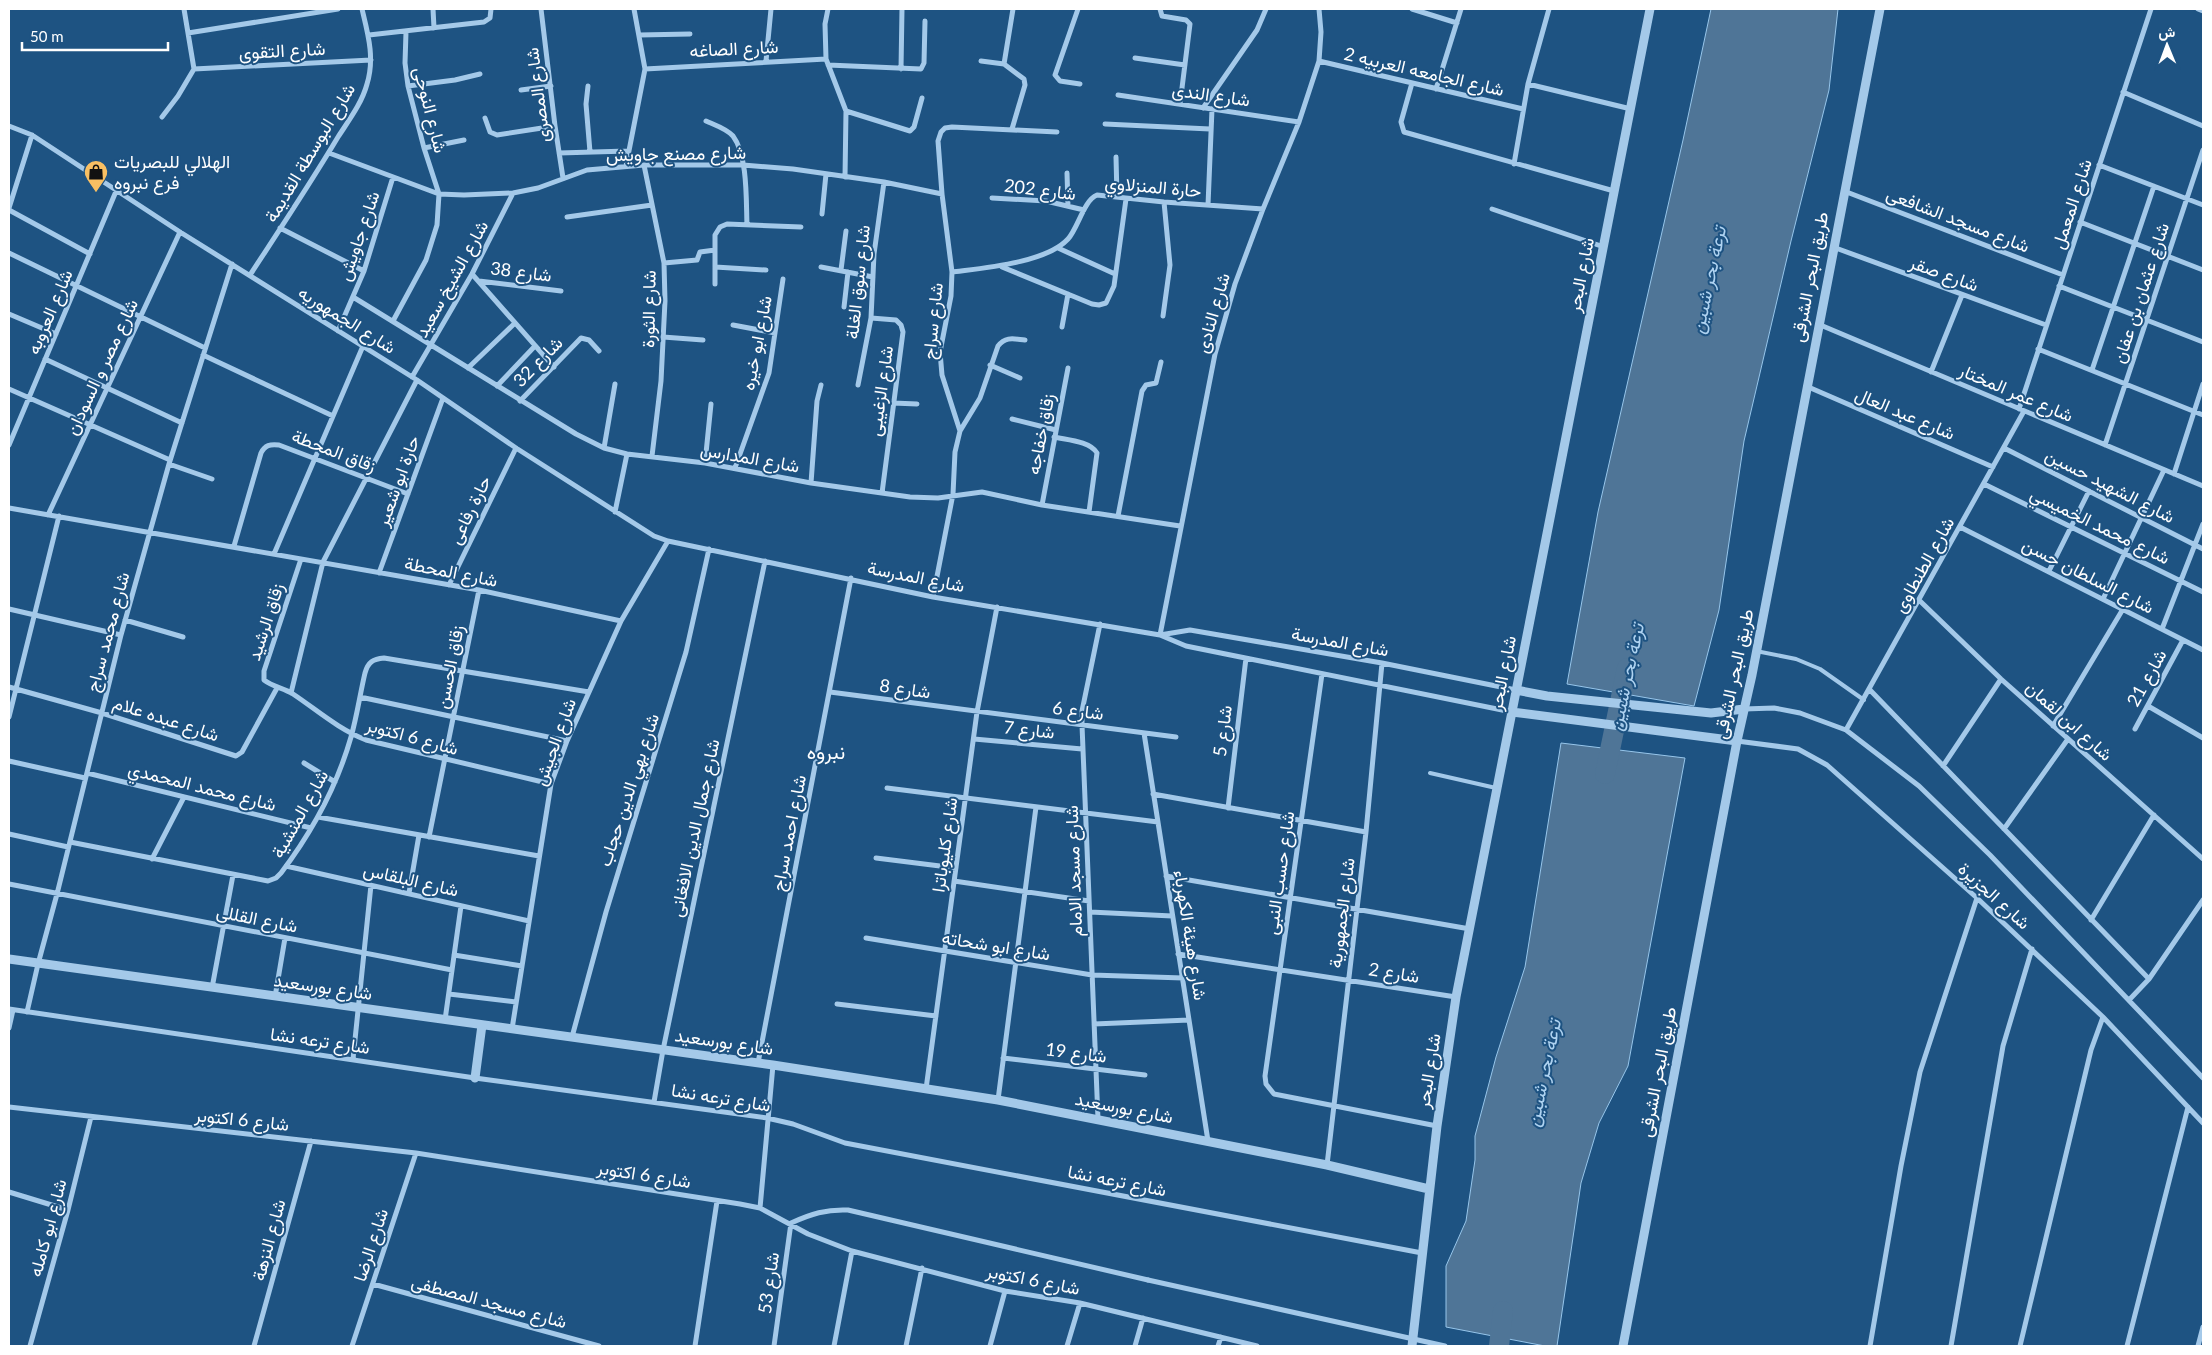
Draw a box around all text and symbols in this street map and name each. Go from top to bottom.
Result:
scale bar [22,20,169,52]
north arrow [2142,20,2192,70]
text: ش [2158,23,2176,41]
text: 50 m [30,27,64,45]
street label: شارع الصاغه [689,35,779,63]
street label: شارع التقوى [238,37,326,65]
street label: شارع الجامعه العربيه 2 [1342,42,1506,102]
street label: شارع المصرى [520,46,556,144]
street label: شارع النوحى [408,64,452,156]
street label: شارع الندى [1170,78,1252,112]
street label: شارع البوسطة القديمة [259,79,361,227]
street label: شارع مصنع جاويش [606,141,746,167]
place label: الهلالي للبصريات فرع نبروه [114,150,230,195]
street label: شارع المعمل [2046,156,2098,252]
shop icon: الهلالي للبصريات فرع نبروه [83,159,109,193]
street label: حارة المنزلاوي [1103,171,1202,206]
street label: شارع 202 [1003,174,1077,206]
street label: شارع مسجد الشافعى [1883,182,2033,258]
street label: شارع جاويش [332,188,386,284]
street label: طريق البحر الشرقى [1786,210,1833,344]
street label: شارع الشيخ سعيد [410,216,494,342]
street label: شارع عثمان بن عفان [2107,220,2175,366]
water label: ترعة بحر شبين [1685,222,1732,336]
street label: شارع سوق الغلة [840,224,876,340]
street label: شارع البحر [1562,236,1600,315]
street label: شارع صقر [1905,250,1982,298]
street label: شارع 38 [489,256,553,288]
street label: شارع العروبه [21,266,79,358]
street label: شارع الثورة [636,270,662,348]
street label: شارع النادى [1190,270,1236,356]
street label: شارع الجمهوريه [294,280,400,360]
street label: شارع سراج [917,281,949,361]
street label: شارع ابو خيره [736,294,778,392]
street label: شارع مصر و السودان [60,295,144,439]
street label: شارع 32 [508,331,568,393]
street label: شارع الزغيبى [863,344,899,438]
street label: شارع عمر المختار [1954,358,2077,428]
street label: شارع عبد العال [1851,382,1959,446]
street label: زقاق خفاجه [1021,391,1060,476]
street label: زقاق المحطة [289,424,380,477]
street label: حارة ابو شعير [370,432,425,530]
street label: شارع المدارس [699,437,801,479]
street label: شارع الشهيد حسين [2041,443,2179,529]
street label: حارة رفاعى [443,472,496,548]
street label: شارع محمد الخميسي [2025,482,2174,573]
street label: شارع الطنطاوى [1888,513,1960,617]
street label: شارع السلطان حسن [2018,532,2158,620]
street label: شارع المحطة [402,551,500,593]
street label: شارع المدرسة [865,556,967,598]
street label: شارع محمد سراج [80,569,136,695]
street label: زقاق الرشيد [242,580,289,664]
street label: طريق البحر الشرقى [1708,607,1759,741]
water label: ترعة بحر شبين [1603,619,1650,733]
street label: شارع المدرسة [1289,622,1391,662]
street label: زقاق الحسن [430,623,469,711]
street label: شارع البحر [1484,634,1522,713]
street label: شارع 21 [2122,645,2172,711]
street label: شارع 8 [878,674,932,704]
street label: شارع ابن لقمان [2020,676,2118,766]
street label: شارع عبده علام [110,691,222,747]
street label: شارع الجيش [528,695,582,789]
street label: شارع 6 [1051,696,1105,726]
street label: شارع 5 [1208,704,1238,758]
street label: شارع بهي الدين حجاب [593,710,668,871]
street label: شارع 6 اكتوبر [362,713,461,761]
street label: شارع 7 [1002,715,1056,745]
street label: شارع جمال الدين الافغانى [664,737,726,919]
district label: نبروه [807,739,845,765]
street label: شارع محمد المحمدي [125,757,279,820]
street label: شارع المنشية [266,765,334,863]
street label: شارع احمد سراج [766,773,812,893]
street label: شارع كليوباترا [926,796,964,894]
street label: شارع مسجد الامام [1060,805,1088,937]
street label: شارع حسب النبى [1259,810,1301,936]
street label: شارع البلقاس [361,857,461,903]
street label: شارع الجمهورية [1323,857,1361,969]
street label: شارع الجزيرة [1953,857,2035,935]
street label: شارع هيئة الكهرباء [1168,868,1212,1002]
street label: شارع القللى [214,899,300,939]
street label: شارع ابو شحاته [940,926,1052,966]
street label: شارع 2 [1367,957,1421,989]
street label: شارع بورسعيد [272,968,374,1006]
street label: طريق البحر الشرقى [1634,1005,1681,1139]
water label: ترعة بحر شبين [1520,1015,1567,1129]
street label: شارع ترعه نشا [269,1022,371,1060]
street label: شارع بورسعيد [673,1023,775,1061]
street label: شارع البحر [1411,1032,1447,1111]
street label: شارع 19 [1044,1037,1108,1069]
street label: شارع ترعه نشا [670,1078,772,1118]
street label: شارع بورسعيد [1073,1087,1175,1129]
street label: شارع 6 اكتوبر [193,1103,290,1137]
street label: شارع 6 اكتوبر [594,1156,693,1194]
street label: شارع ترعه نشا [1066,1160,1168,1202]
street label: شارع ابو كامله [23,1176,73,1280]
street label: شارع النزهة [247,1197,291,1283]
street label: شارع الرضا [348,1205,394,1285]
street label: شارع 53 [753,1251,785,1315]
street label: شارع 6 اكتوبر [983,1259,1082,1301]
street label: شارع مسجد المصطفى [409,1270,569,1334]

